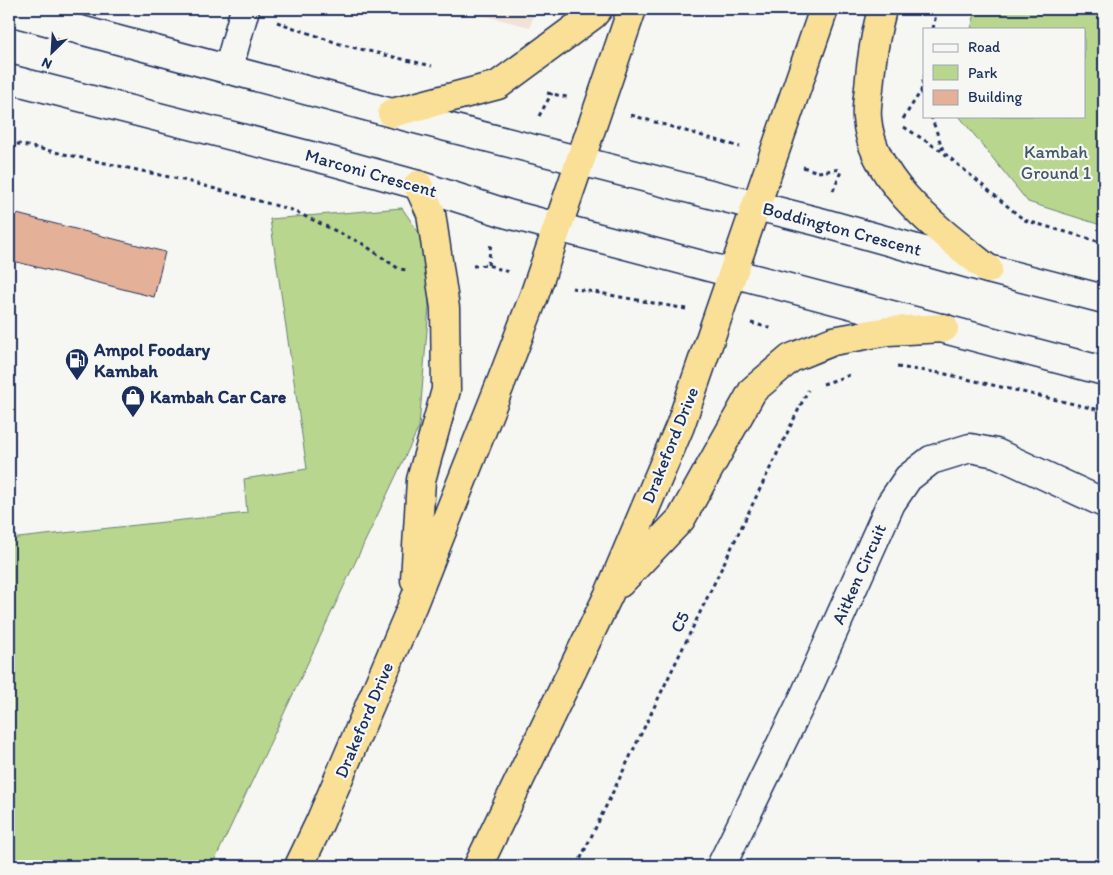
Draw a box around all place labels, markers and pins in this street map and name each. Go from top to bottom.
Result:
place label: Ampol Foodary Kambah [93,339,211,382]
fuel station icon: Ampol Foodary Kambah [64,347,90,381]
shop icon: Kambah Car Care [120,384,146,418]
place label: Kambah Car Care [150,386,287,408]

